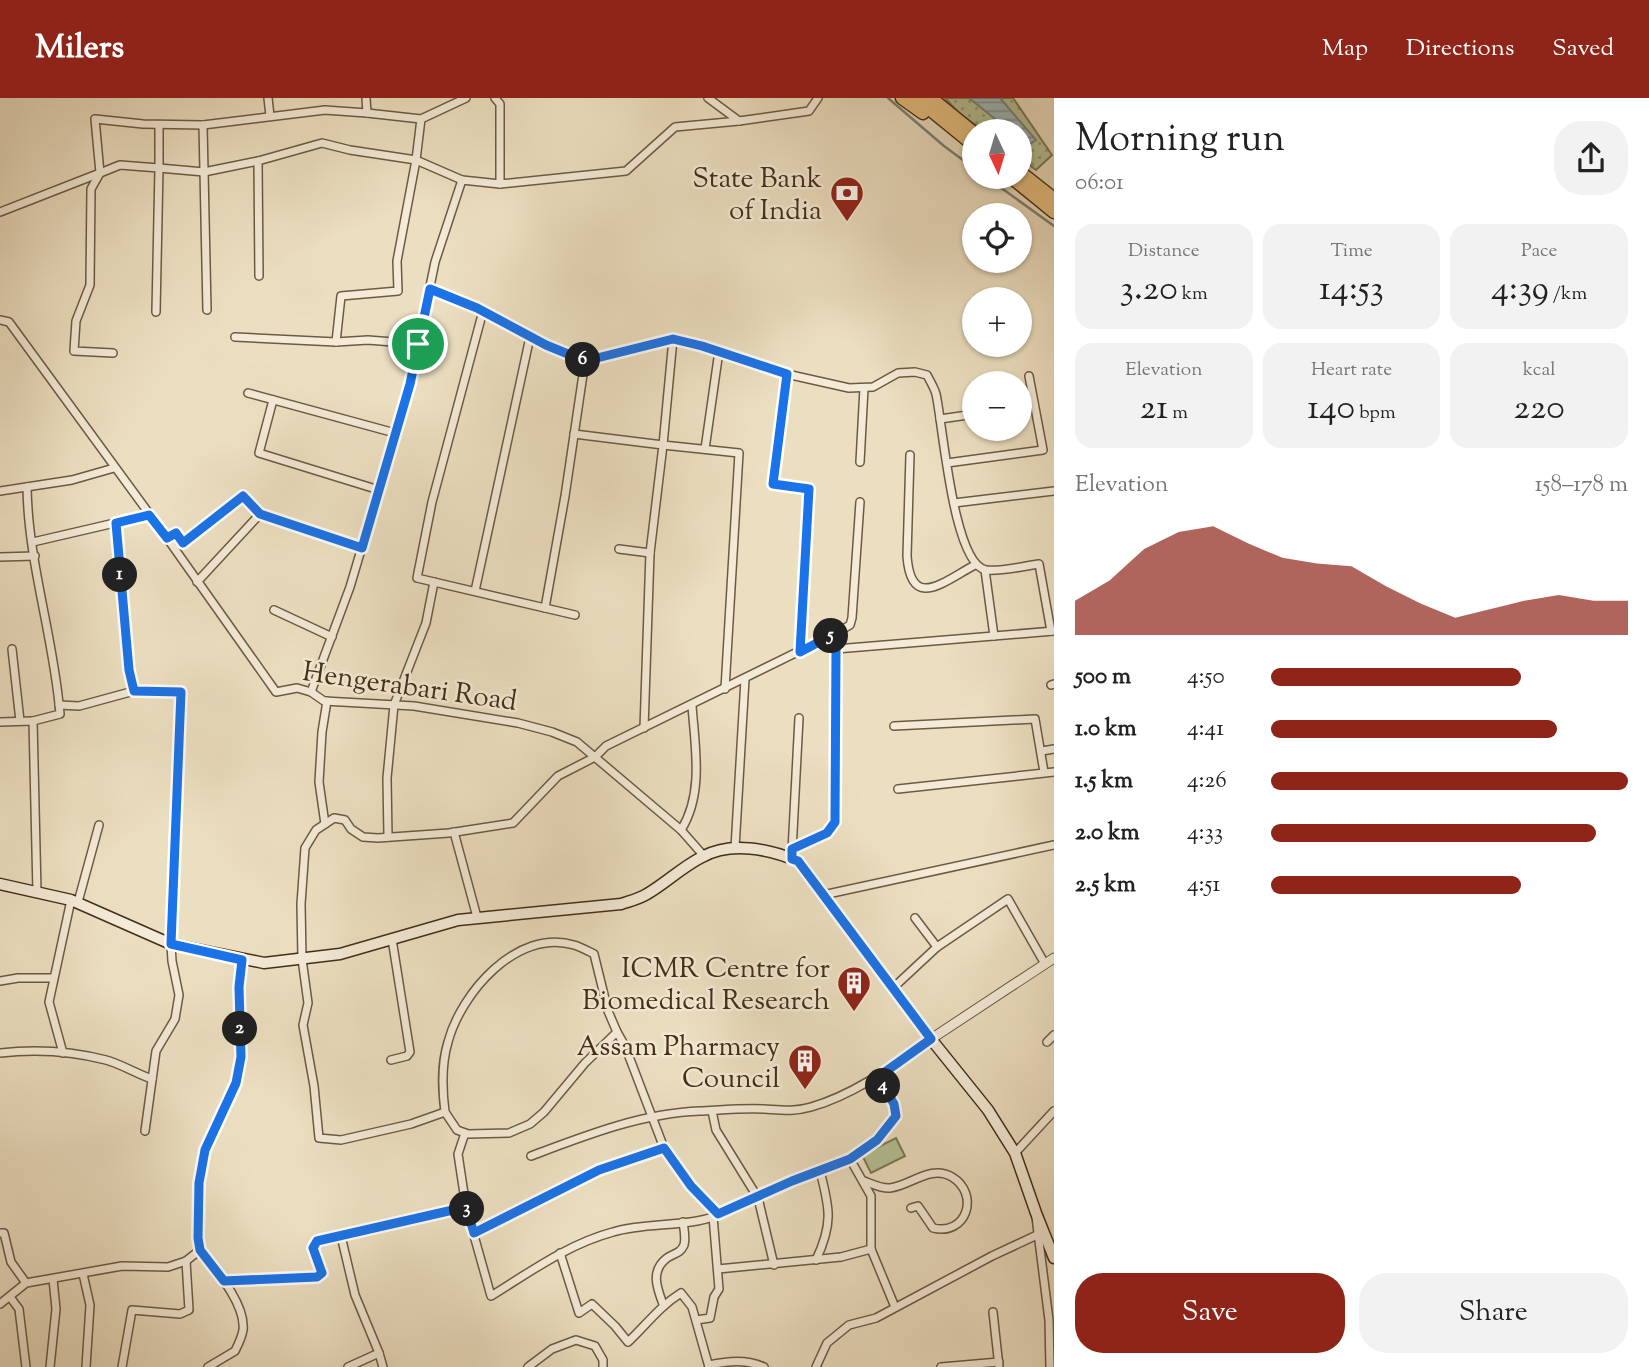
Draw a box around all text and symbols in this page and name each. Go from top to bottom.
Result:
text: Milers [35,25,124,73]
text: Map [1322,32,1368,66]
text: Directions [1406,32,1514,66]
text: Saved [1552,32,1614,66]
text: Morning run [1075,114,1285,168]
north arrow [962,119,1032,189]
map controls [962,119,1032,441]
button: share [1554,121,1628,195]
place label: State Bank of India [692,160,822,232]
text: 06:01 [1075,167,1124,200]
bank icon: State Bank of India [828,174,866,223]
button: locate [962,203,1032,273]
text: Distance [1128,238,1200,265]
text: Time [1330,238,1373,265]
text: Pace [1521,238,1557,265]
text: 3.20 [1120,265,1178,316]
text: 14:53 [1319,265,1384,316]
text: 4:39 [1491,265,1549,316]
text: km [1178,281,1208,308]
text: /km [1549,281,1587,308]
button: + [962,287,1032,357]
pin [388,314,448,374]
icon: arrive [399,325,437,363]
pin: 6 [566,342,600,378]
text: 6 [578,346,587,373]
text: Elevation [1125,357,1202,384]
text: Heart rate [1311,357,1392,384]
text: kcal [1523,357,1555,384]
button: − [962,371,1032,441]
text: 21 [1140,384,1168,435]
text: 140 [1307,384,1355,435]
text: 220 [1514,384,1565,435]
text: m [1168,400,1188,427]
text: bpm [1355,400,1396,427]
text: Elevation [1075,469,1168,502]
text: 158–178 m [1535,469,1628,502]
pin: 1 [102,558,138,592]
text: 1 [116,561,123,588]
pin: 5 [814,618,848,654]
text: 5 [827,622,834,649]
street label: Hengerabari Road [300,653,520,723]
text: 500 m [1075,661,1131,694]
text: 4:50 [1187,661,1225,694]
text: 1.0 km [1075,713,1137,746]
text: 4:41 [1187,713,1224,746]
text: 1.5 km [1075,765,1133,798]
text: 4:26 [1187,765,1227,798]
text: 2.0 km [1075,817,1140,850]
text: 4:33 [1187,817,1223,850]
text: 2.5 km [1075,869,1136,902]
text: 4:51 [1187,869,1220,902]
place label: ICMR Centre for Biomedical Research [582,950,830,1022]
building icon: ICMR Centre for Biomedical Research [835,964,873,1013]
pin: 2 [222,1012,258,1046]
text: 2 [235,1015,244,1042]
place label: Assam Pharmacy Council [577,1028,780,1100]
building icon: Assam Pharmacy Council [786,1042,824,1091]
pin: 4 [866,1068,900,1104]
text: 4 [878,1072,887,1099]
pin: 3 [449,1192,484,1226]
text: 3 [463,1195,470,1222]
button: Save [1075,1273,1345,1353]
button: Share [1359,1273,1628,1353]

